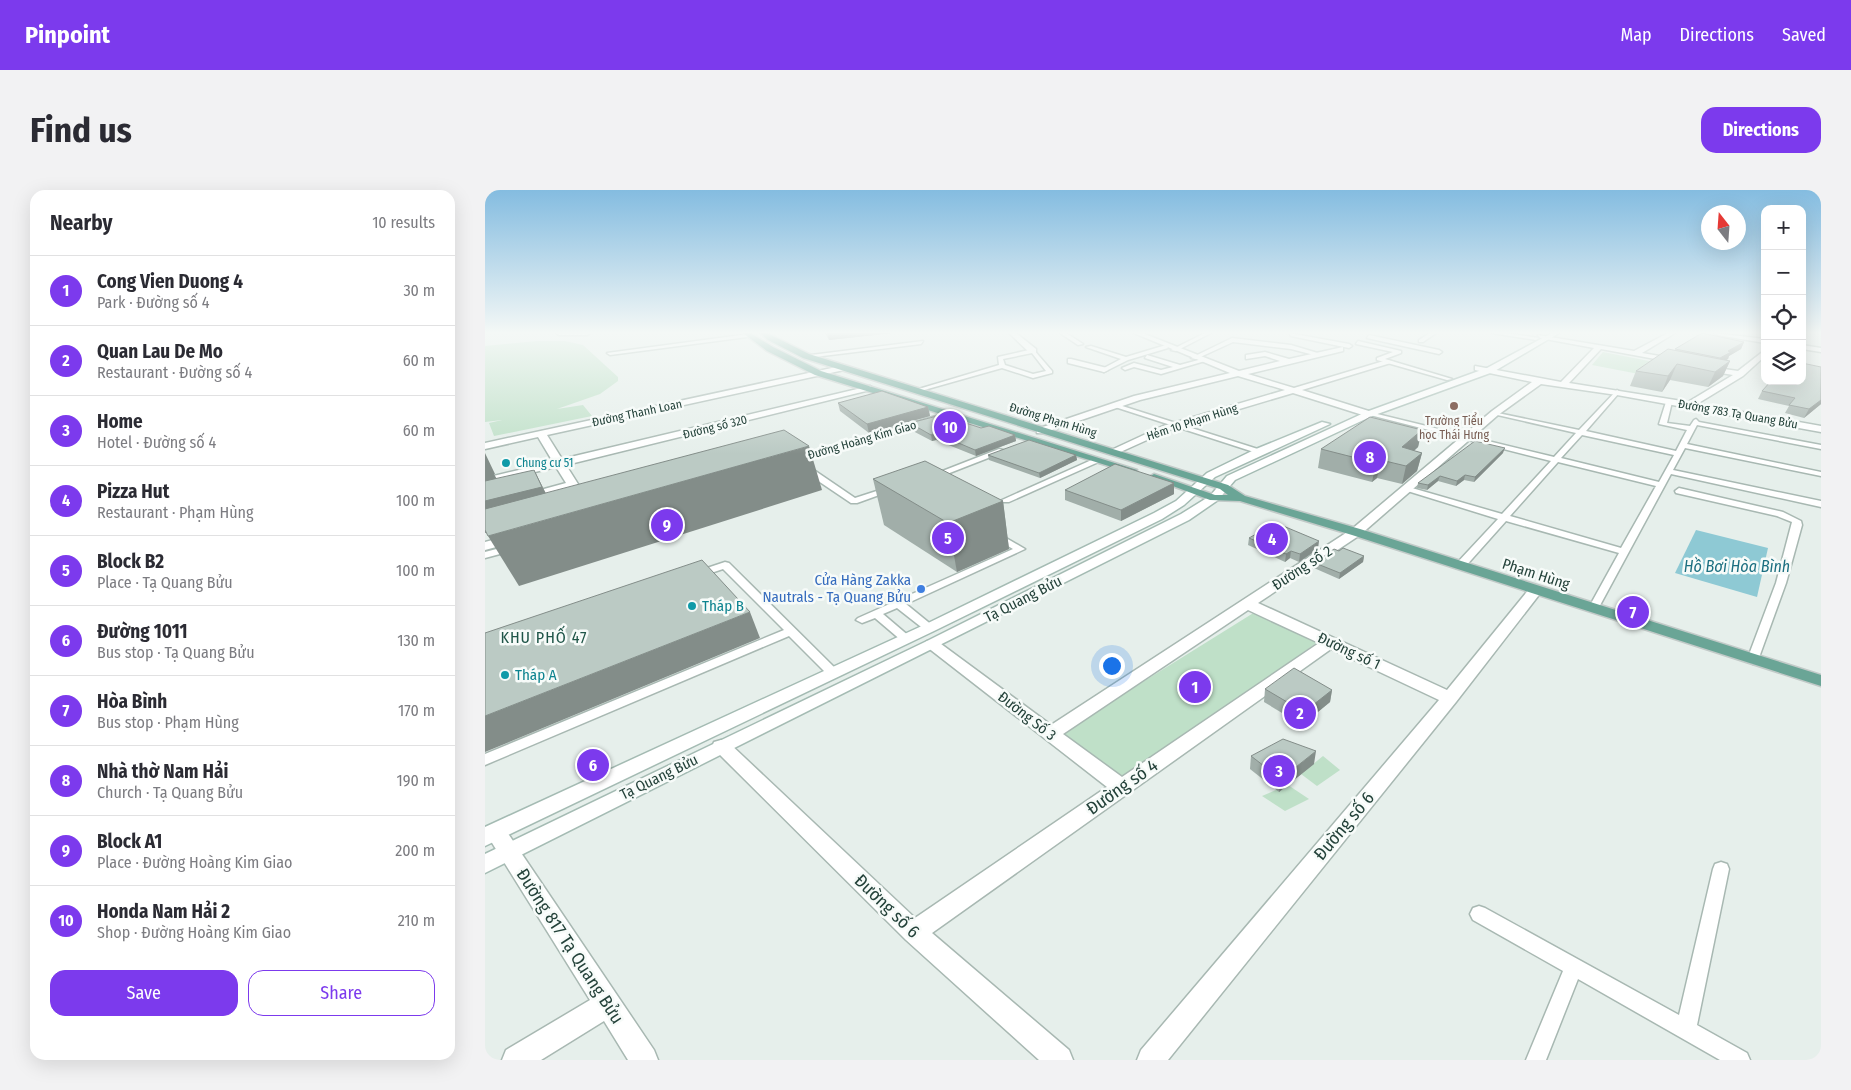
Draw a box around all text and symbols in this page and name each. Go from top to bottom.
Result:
text: Pinpoint [25,21,110,49]
text: Map [1620,24,1652,46]
text: Directions [1680,24,1754,46]
text: Saved [1782,24,1826,46]
button: Directions [1701,107,1821,153]
text: Find us [30,109,132,151]
north arrow [1701,205,1746,250]
map controls [1761,205,1806,385]
button: + [1761,205,1806,250]
text: Nearby [50,210,112,236]
text: 10 results [372,213,435,232]
button: − [1761,250,1806,295]
text: Cong Vien Duong 4 [97,270,243,293]
text: 1 [63,281,69,300]
text: 30 m [403,281,435,300]
text: Park · Đường số 4 [97,293,209,312]
button: locate [1761,295,1806,340]
text: Quan Lau De Mo [97,340,223,363]
button: layers [1761,340,1806,385]
text: 2 [62,351,70,370]
text: 60 m [403,351,435,370]
text: Restaurant · Đường số 4 [97,363,252,382]
street label: Đường Thanh Loan [591,397,683,429]
street label: Đường 783 Tạ Quang Bửu [1677,397,1799,431]
street label: Đường Phạm Hùng [1008,400,1099,440]
marker: Trường Tiểu học Thái Hưng [1448,400,1460,412]
street label: Hẻm 10 Phạm Hùng [1145,401,1240,443]
pin: 10 [934,408,966,446]
text: Home [97,410,143,433]
street label: Đường số 320 [681,411,749,442]
place label: Trường Tiểu học Thái Hưng [1419,412,1489,442]
street label: Đường Hoàng Kim Giao [806,418,918,462]
text: 3 [62,421,70,440]
text: 60 m [403,421,435,440]
text: Hotel · Đường số 4 [97,433,216,452]
pin: 8 [1354,438,1386,476]
place label: Chung cư 51 [516,456,573,470]
marker: Chung cư 51 [500,457,512,469]
text: Pizza Hut [97,480,169,503]
text: 4 [62,491,70,510]
text: 100 m [396,491,435,510]
text: Restaurant · Phạm Hùng [97,503,253,522]
pin: 9 [651,506,683,544]
pin: 5 [932,519,964,557]
pin: 4 [1256,520,1288,558]
street label: Đường số 2 [1269,542,1336,594]
text: Block B2 [97,550,164,573]
street label: Phạm Hùng [1500,555,1572,593]
water label: Hồ Bơi Hòa Bình [1684,556,1790,576]
text: 5 [62,561,70,580]
text: 100 m [396,561,435,580]
place label: Cửa Hàng Zakka Nautrals - Tạ Quang Bửu [762,571,911,606]
street label: Tạ Quang Bửu [981,572,1065,626]
text: Place · Tạ Quang Bửu [97,573,233,592]
marker: Cửa Hàng Zakka Nautrals - Tạ Quang Bửu [915,583,927,595]
pin: 7 [1617,593,1649,631]
place label: Tháp B [702,597,744,615]
marker: Tháp B [686,600,698,612]
text: Đường 1011 [97,620,187,643]
district label: KHU PHỐ 47 [500,625,588,647]
street label: Đường số 1 [1315,629,1383,673]
text: 6 [62,631,70,650]
text: 130 m [397,631,435,650]
text: Bus stop · Tạ Quang Bửu [97,643,255,662]
your location [1099,653,1125,679]
place label: Tháp A [515,666,557,684]
pin: 1 [1179,668,1211,706]
marker: Tháp A [499,669,511,681]
street label: Đường Số 3 [994,688,1060,745]
text: Hòa Bình [97,690,167,713]
pin: 2 [1284,694,1316,732]
text: 7 [63,701,69,720]
text: 170 m [398,701,435,720]
text: Bus stop · Phạm Hùng [97,713,239,732]
pin: 6 [577,746,609,784]
street label: Tạ Quang Bửu [617,750,701,804]
pin: 3 [1263,752,1295,790]
street label: Đường số 4 [1082,754,1162,820]
text: Nhà thờ Nam Hải [97,760,228,783]
text: 8 [62,771,70,790]
text: 190 m [397,771,435,790]
text: Church · Tạ Quang Bửu [97,783,243,802]
street label: Đường số 6 [1309,787,1379,865]
text: Block A1 [97,830,162,853]
text: 9 [62,841,70,860]
text: 200 m [395,841,435,860]
text: Place · Đường Hoàng Kim Giao [97,853,292,872]
street label: Đường 817 Tạ Quang Bửu [512,864,628,1028]
street label: Đường số 6 [850,869,924,943]
text: Honda Nam Hải 2 [97,900,230,923]
text: 10 [58,911,74,930]
text: 210 m [398,911,435,930]
text: Shop · Đường Hoàng Kim Giao [97,923,291,942]
button: Save [50,970,238,1016]
button: Share [248,970,435,1016]

